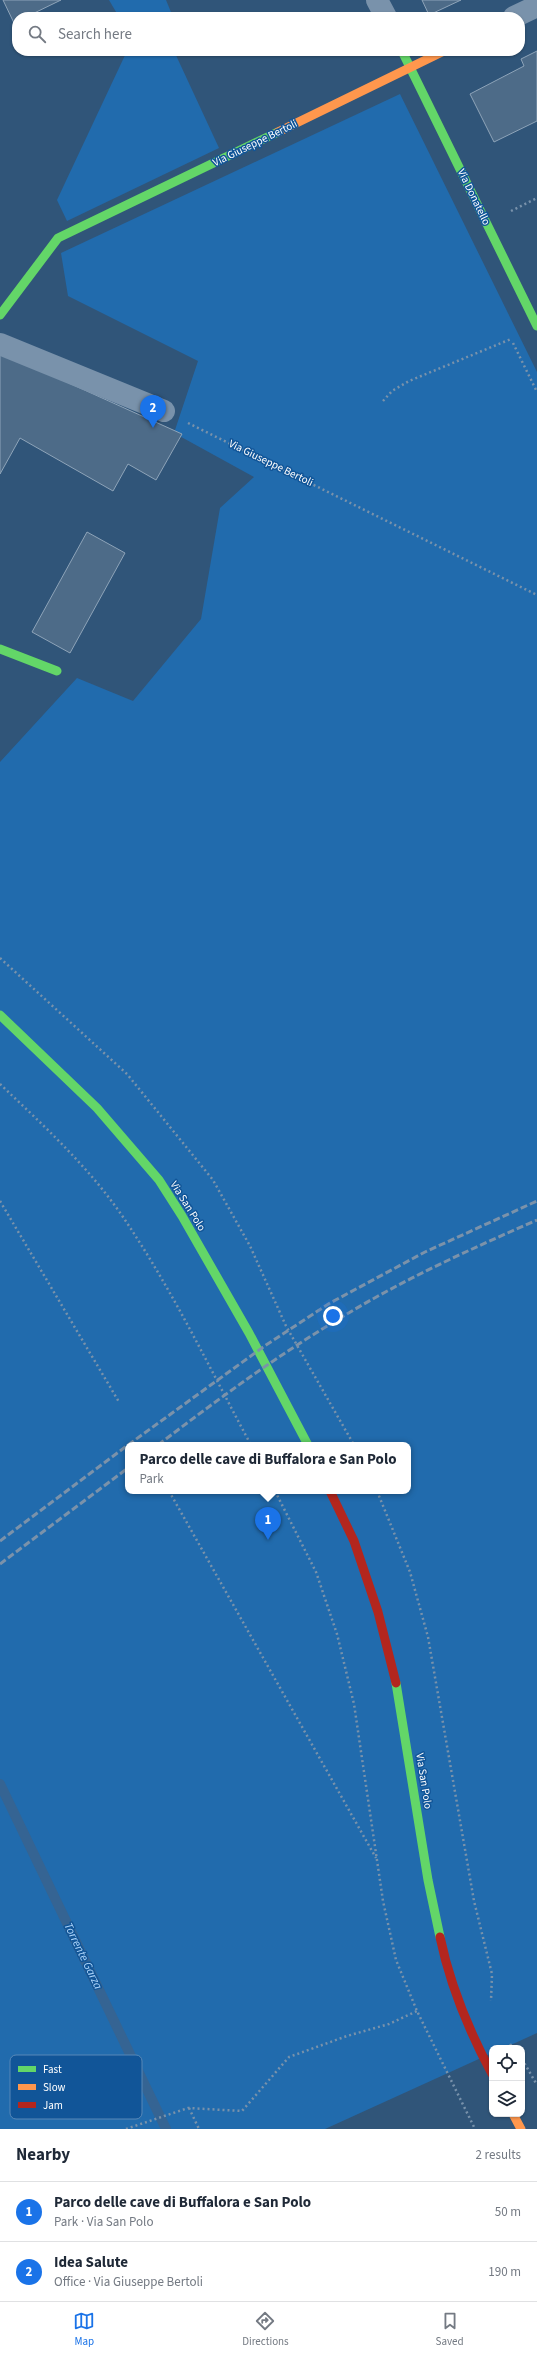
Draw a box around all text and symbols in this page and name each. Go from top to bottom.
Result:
search box [12,12,525,56]
icon: search [26,23,48,45]
text: Search here [58,24,132,45]
street label: Via Giuseppe Bertoli [210,116,300,170]
street label: Via Donatello [454,166,494,228]
pin: 2 [140,395,166,428]
street label: Via Giuseppe Bertoli [226,436,316,490]
street label: Via San Polo [167,1178,209,1234]
your location [323,1306,343,1326]
popup [125,1442,411,1494]
text: Parco delle cave di Buffalora e San Polo [139,1449,397,1470]
text: Park [139,1470,164,1488]
pin: 1 [255,1507,281,1540]
street label: Via San Polo [412,1752,436,1810]
water label: Torrente Garza [60,1920,107,1993]
map controls [489,2045,525,2117]
button: locate [489,2045,525,2081]
legend [10,2055,142,2119]
text: Fast [43,2062,62,2077]
text: Slow [43,2080,66,2095]
button: layers [489,2081,525,2117]
text: Jam [43,2098,63,2113]
text: Nearby [16,2143,70,2167]
text: 2 results [476,2146,521,2164]
text: Parco delle cave di Buffalora e San Polo [54,2192,311,2213]
text: 1 [26,2203,32,2221]
text: 50 m [495,2203,521,2221]
text: Park · Via San Polo [54,2213,153,2231]
text: Idea Salute [54,2252,128,2273]
text: 2 [26,2263,32,2281]
text: 190 m [488,2263,521,2281]
text: Office · Via Giuseppe Bertoli [54,2273,203,2291]
tab: Map [73,2310,95,2349]
tab: Directions [242,2310,289,2349]
tab: Saved [436,2310,464,2349]

